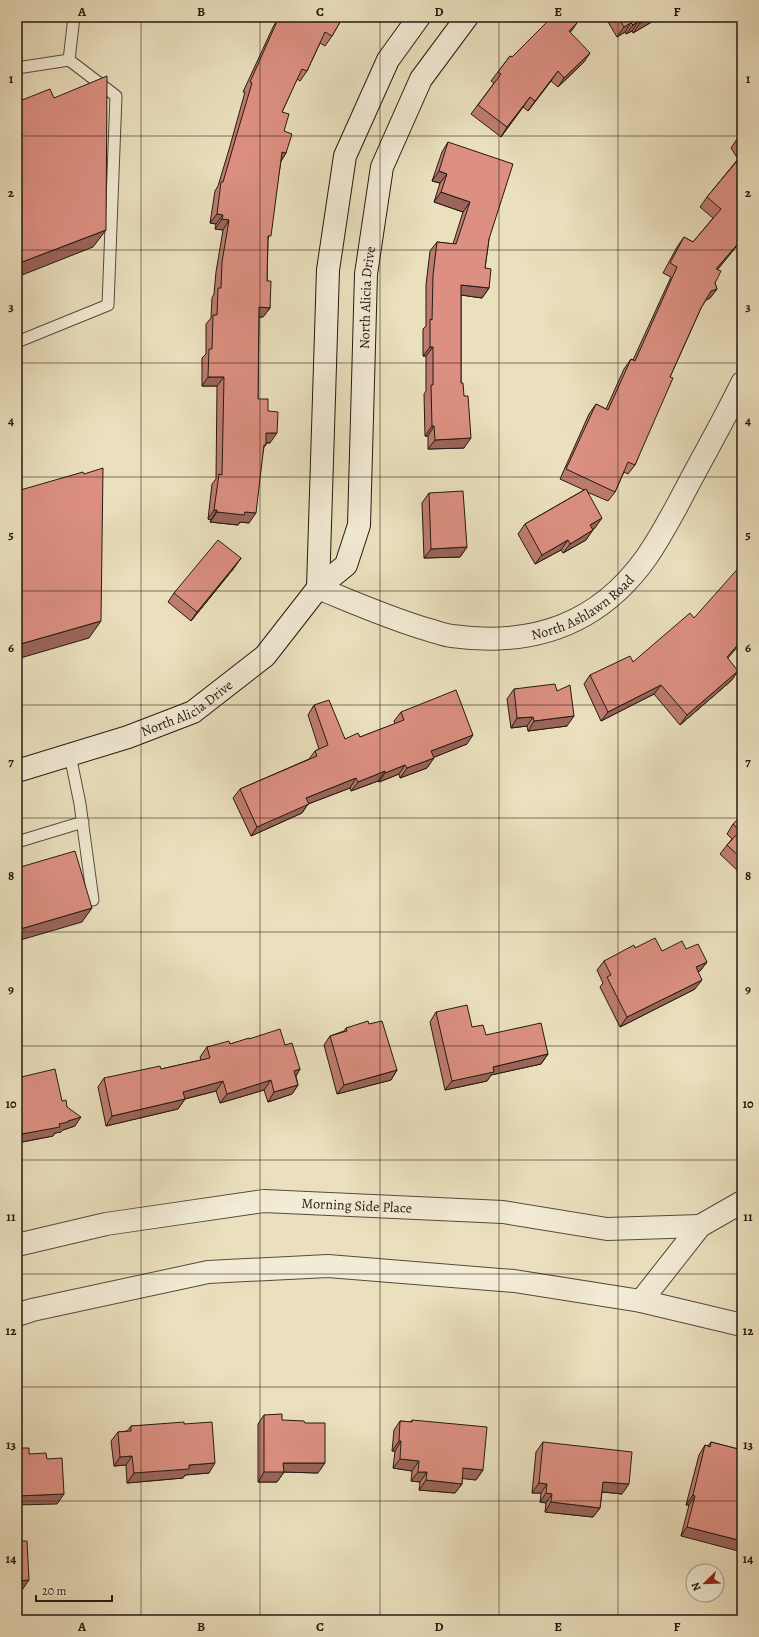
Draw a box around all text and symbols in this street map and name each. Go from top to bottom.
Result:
text: A [77,3,87,20]
text: B [197,3,205,20]
text: C [316,3,324,20]
text: D [434,3,444,20]
text: E [554,3,562,20]
text: F [674,3,681,20]
text: 1 [9,70,14,87]
text: 1 [746,70,751,87]
text: 2 [8,184,15,201]
text: 2 [745,184,752,201]
street label: North Alicia Drive [354,245,380,349]
text: 3 [8,298,14,315]
text: 3 [745,298,751,315]
text: 4 [8,412,14,429]
text: 4 [745,412,751,429]
text: 5 [8,526,14,543]
text: 5 [745,526,751,543]
street label: North Ashlawn Road [529,570,638,644]
text: 6 [8,639,14,656]
text: 6 [745,639,751,656]
street label: North Alicia Drive [138,675,237,741]
text: 7 [8,753,14,770]
text: 7 [745,753,751,770]
text: 8 [8,867,14,884]
text: 8 [745,867,751,884]
text: 9 [8,981,14,998]
text: 9 [745,981,751,998]
text: 10 [5,1095,17,1112]
text: 10 [742,1095,754,1112]
street label: Morning Side Place [301,1193,412,1217]
text: 11 [6,1208,16,1225]
text: 11 [743,1208,753,1225]
text: 12 [6,1322,17,1339]
text: 12 [743,1322,754,1339]
text: 13 [6,1436,17,1453]
text: 13 [743,1436,754,1453]
text: 14 [6,1550,16,1567]
text: 14 [743,1550,753,1567]
north arrow [685,1563,725,1603]
scale bar [36,1577,112,1603]
text: N [688,1580,705,1593]
text: 20 m [42,1583,66,1599]
text: A [77,1618,87,1635]
text: B [197,1618,205,1635]
text: C [316,1618,324,1635]
text: D [434,1618,444,1635]
text: E [554,1618,562,1635]
text: F [674,1618,681,1635]

